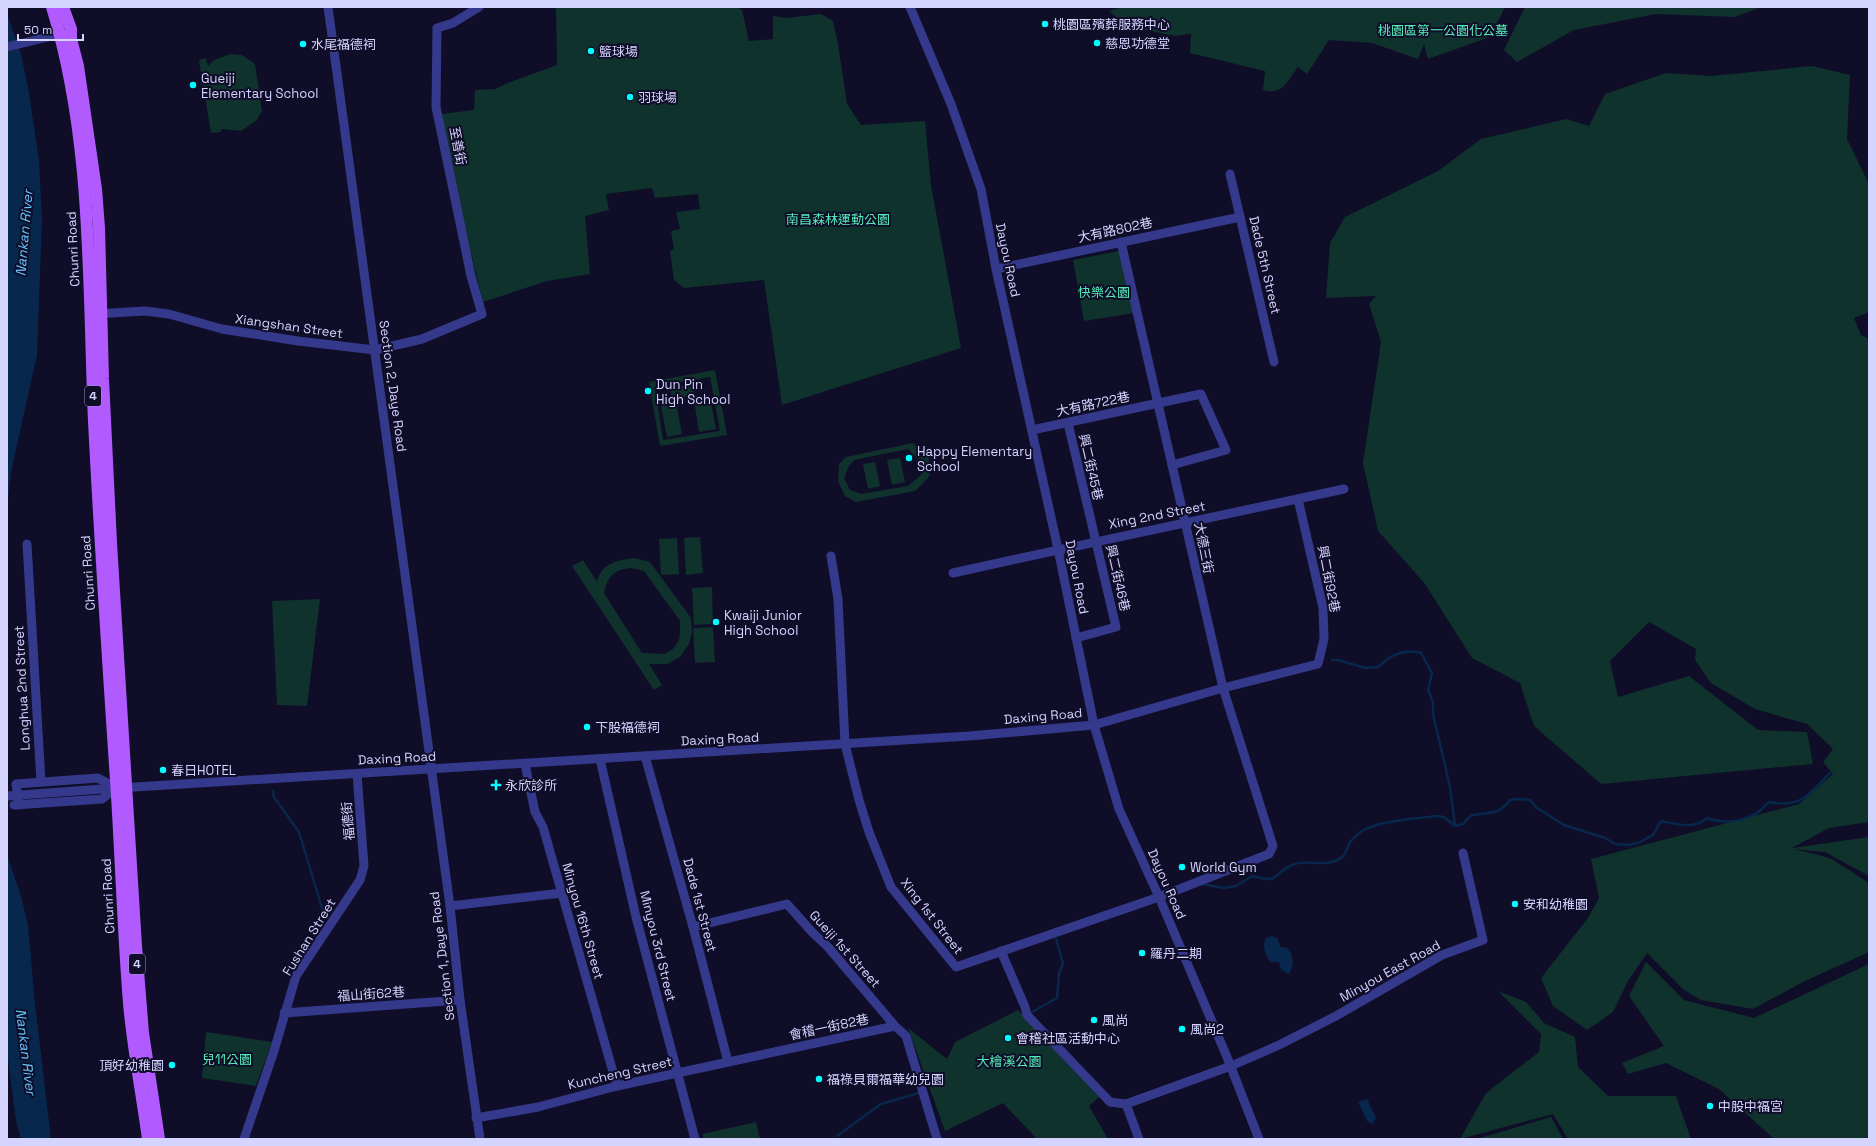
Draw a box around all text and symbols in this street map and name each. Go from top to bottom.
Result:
scale bar [18,16,83,42]
place label: 桃園區殯葬服務中心 [1053,16,1170,33]
marker: 桃園區殯葬服務中心 [1040,19,1050,29]
text: 50 m [24,22,52,38]
park label: 桃園區第一公園化公墓 [1378,22,1508,39]
place label: 慈恩功德堂 [1105,35,1170,52]
place label: 水尾福德祠 [311,36,376,53]
marker: 慈恩功德堂 [1092,38,1102,48]
marker: 水尾福德祠 [298,39,308,49]
place label: 籃球場 [599,43,638,60]
marker: 籃球場 [586,46,596,56]
place label: Gueiji Elementary School [201,70,318,102]
marker: Gueiji Elementary School [188,80,198,90]
place label: 羽球場 [638,89,677,106]
marker: 羽球場 [625,92,635,102]
street label: 至善街 [446,125,470,167]
water label: Nankan River [11,187,37,277]
street label: Chunri Road [63,211,83,287]
park label: 南昌森林運動公園 [786,211,890,228]
street label: 大有路802巷 [1076,214,1154,246]
street label: Dade 5th Street [1245,214,1285,316]
street label: Dayou Road [992,221,1024,299]
park label: 快樂公園 [1078,284,1130,301]
street label: Xiangshan Street [234,310,344,342]
street label: Section 2, Daye Road [375,319,411,453]
place label: Dun Pin High School [656,376,730,408]
road number: 4 [85,386,101,406]
marker: Dun Pin High School [643,386,653,396]
street label: 大有路722巷 [1055,388,1131,420]
street label: 興二街45巷 [1075,432,1107,502]
place label: Happy Elementary School [917,443,1032,475]
marker: Happy Elementary School [904,453,914,463]
street label: Xing 2nd Street [1107,497,1207,533]
street label: 大德三街 [1191,521,1217,575]
street label: Chunri Road [77,535,99,611]
street label: Dayou Road [1061,538,1093,616]
street label: 興二街46巷 [1102,543,1134,613]
street label: 興二街92巷 [1314,544,1344,614]
place label: Kwaiji Junior High School [724,607,802,639]
marker: Kwaiji Junior High School [711,617,721,627]
street label: Longhua 2nd Street [10,625,34,751]
street label: Daxing Road [1003,704,1083,728]
place label: 下股福德祠 [595,719,660,736]
marker: 下股福德祠 [582,722,592,732]
street label: Daxing Road [680,728,760,750]
street label: Daxing Road [357,747,437,769]
place label: 春日HOTEL [171,762,236,779]
marker: 春日HOTEL [158,765,168,775]
place label: 永欣診所 [505,777,557,794]
marker: 永欣診所 [490,779,502,791]
street label: 福德街 [338,801,358,841]
street label: Dayou Road [1144,846,1190,922]
street label: Dade 1st Street [679,856,721,954]
street label: Chunri Road [98,858,118,934]
place label: World Gym [1190,859,1257,876]
street label: Minyou 16th Street [558,861,608,981]
marker: World Gym [1177,862,1187,872]
street label: Xing 1st Street [897,874,967,958]
street label: Minyou 3rd Street [636,889,680,1003]
street label: Section 1, Daye Road [426,890,458,1022]
street label: Fushan Street [278,895,340,979]
place label: 安和幼稚園 [1523,896,1588,913]
marker: 安和幼稚園 [1510,899,1520,909]
street label: Gueiji 1st Street [806,907,884,991]
street label: Minyou East Road [1337,936,1443,1006]
place label: 羅丹二期 [1150,945,1202,962]
marker: 羅丹二期 [1137,948,1147,958]
road number: 4 [129,954,145,974]
street label: 福山街62巷 [337,983,405,1005]
water label: Nankan River [12,1008,40,1098]
street label: 會稽一街82巷 [788,1010,870,1044]
place label: 風尚 [1102,1012,1128,1029]
marker: 風尚 [1089,1015,1099,1025]
place label: 風尚2 [1190,1021,1224,1038]
marker: 風尚2 [1177,1024,1187,1034]
place label: 會稽社區活動中心 [1016,1030,1120,1047]
marker: 會稽社區活動中心 [1003,1033,1013,1043]
park label: 兒11公園 [202,1051,252,1068]
street label: Kuncheng Street [566,1053,674,1093]
park label: 大檜溪公園 [976,1053,1042,1070]
place label: 頂好幼稚園 [99,1057,164,1074]
marker: 頂好幼稚園 [167,1060,177,1070]
place label: 福祿貝爾福華幼兒園 [827,1071,944,1088]
marker: 福祿貝爾福華幼兒園 [814,1074,824,1084]
place label: 中股中福宮 [1718,1098,1783,1115]
marker: 中股中福宮 [1705,1101,1715,1111]

